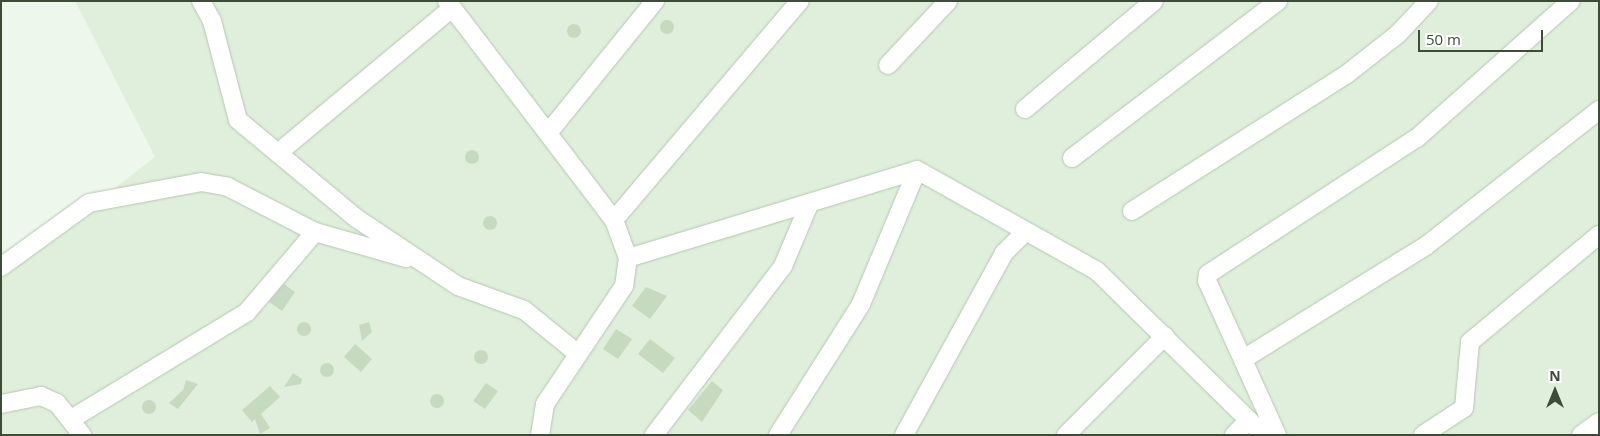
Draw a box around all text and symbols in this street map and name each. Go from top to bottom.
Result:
scale bar [1420,20,1545,52]
text: 50 m [1426,29,1461,49]
north arrow [1530,366,1580,416]
text: N [1549,366,1561,385]

